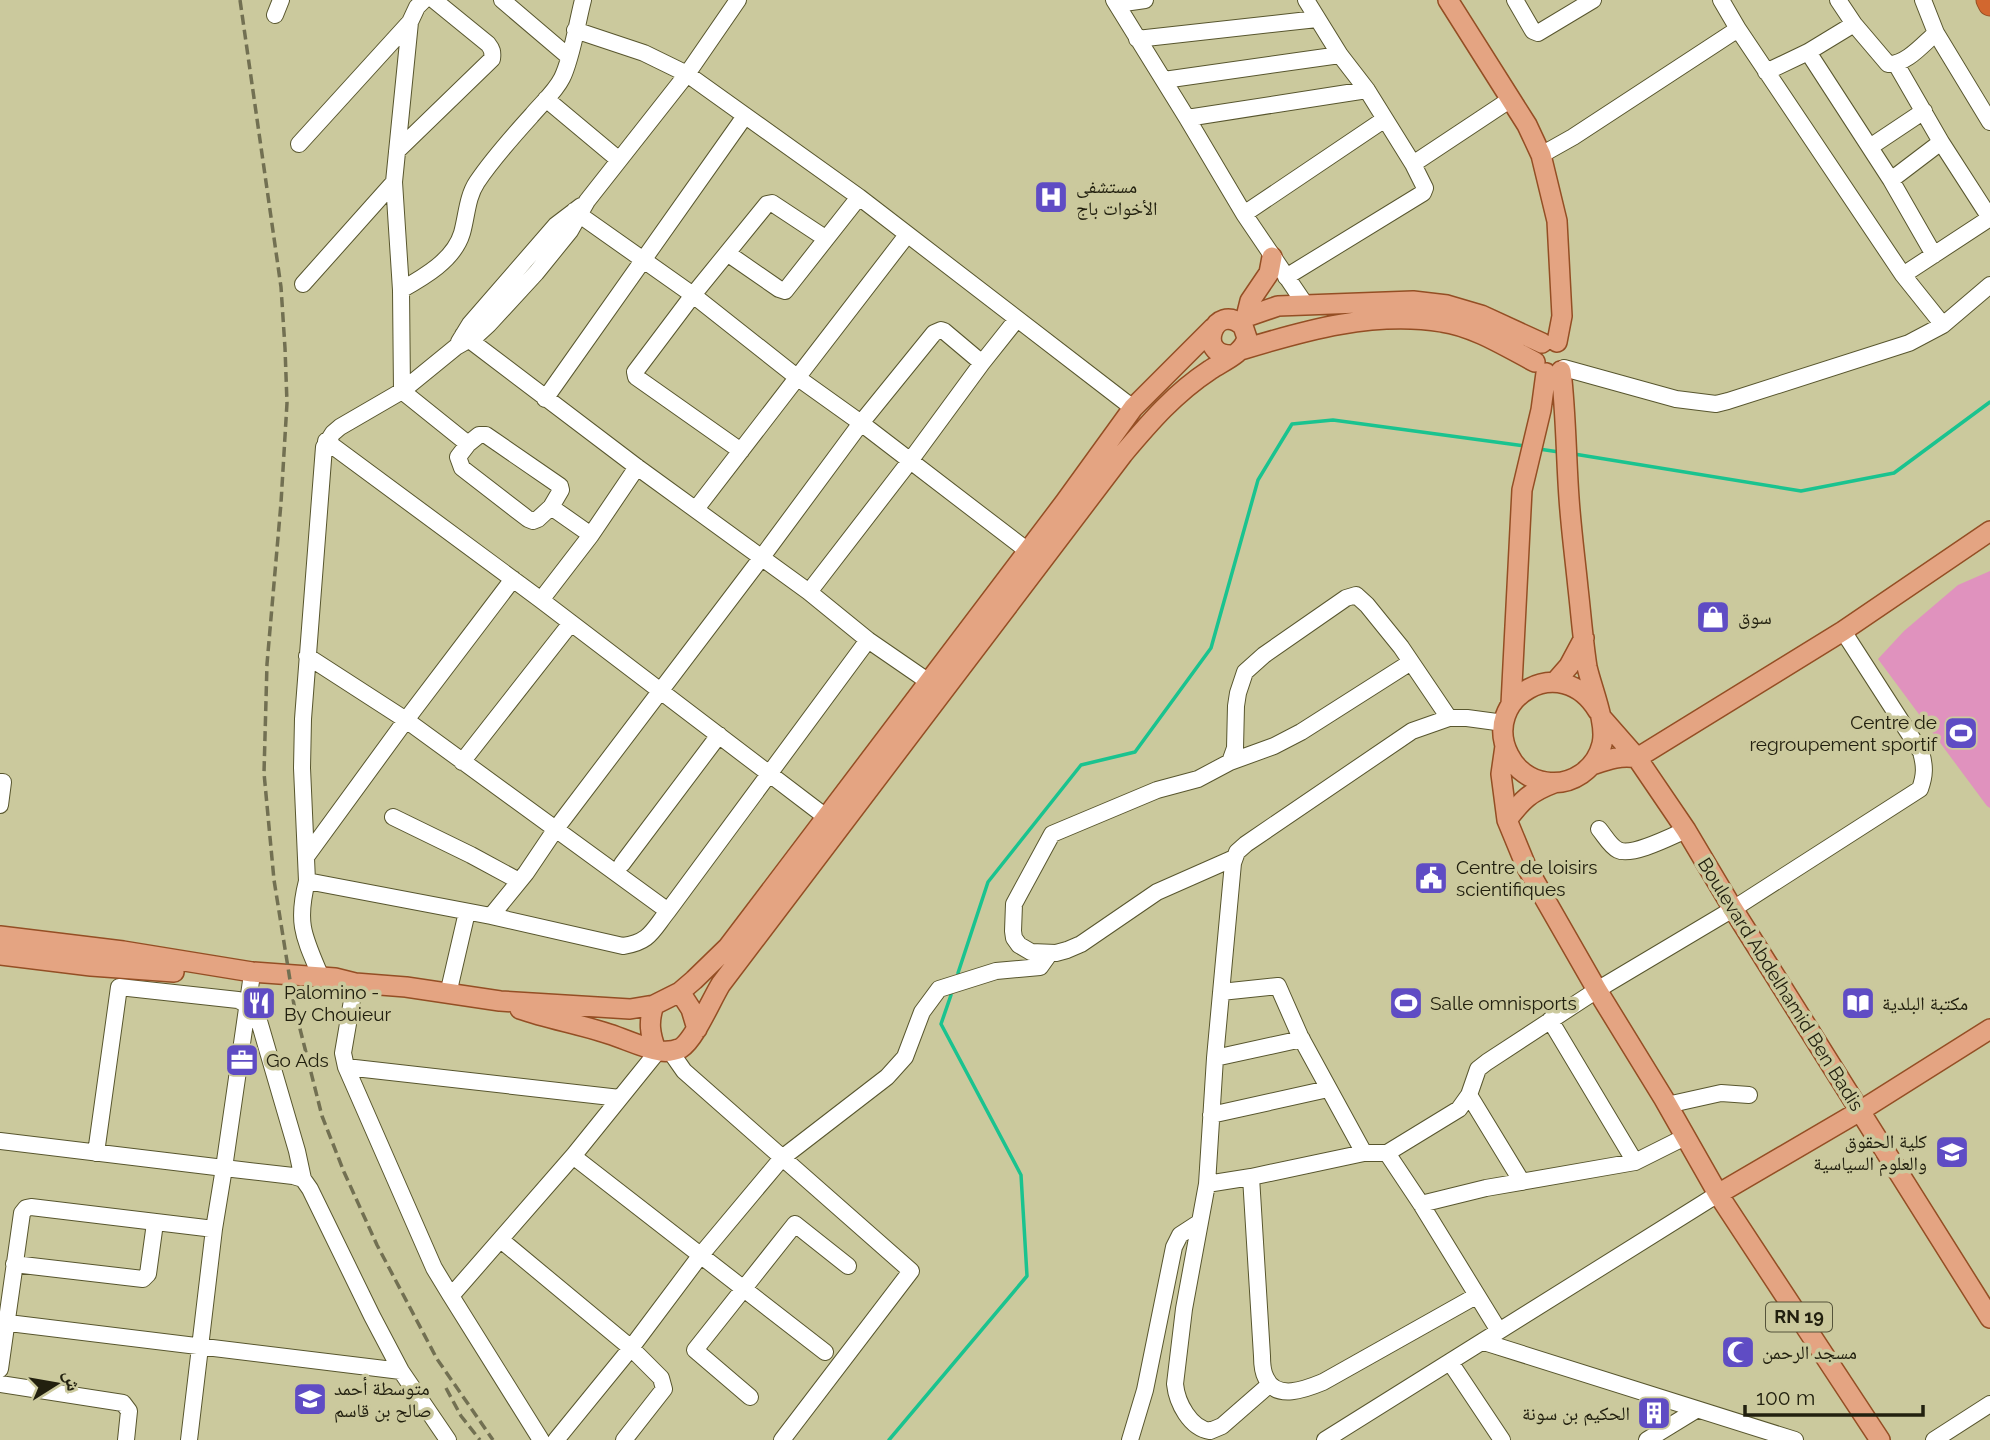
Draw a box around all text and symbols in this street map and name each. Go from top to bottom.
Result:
place label: مستشفى الأخوات باج [1076,175,1158,220]
hospital icon: مستشفى الأخوات باج [1032,178,1070,216]
shop icon: سوق [1694,598,1732,636]
place label: سوق [1738,606,1772,629]
place label: Centre de regroupement sportif [1749,711,1938,755]
sports icon: Centre de regroupement sportif [1942,714,1980,752]
street label: Boulevard Abdelhamid Ben Badis [1694,853,1868,1115]
place label: Centre de loisirs scientifiques [1456,856,1598,900]
public building icon: Centre de loisirs scientifiques [1412,859,1450,897]
place label: Palomino - By Chouieur [284,981,391,1025]
restaurant icon: Palomino - By Chouieur [240,984,278,1022]
sports icon: Salle omnisports [1387,984,1425,1022]
library icon: مكتبة البلدية [1839,984,1877,1022]
place label: Salle omnisports [1430,992,1577,1014]
place label: مكتبة البلدية [1882,992,1968,1015]
office icon: Go Ads [223,1041,261,1079]
place label: Go Ads [266,1049,329,1071]
place label: كلية الحقوق والعلوم السياسية [1813,1130,1927,1177]
school or university icon: كلية الحقوق والعلوم السياسية [1933,1133,1971,1171]
road number: RN 19 [1766,1302,1832,1332]
mosque icon: مسجد الرحمن [1719,1333,1757,1371]
place label: مسجد الرحمن [1762,1341,1857,1364]
north arrow [21,1349,91,1419]
text: ش [59,1369,85,1393]
scale bar [1745,1374,1924,1418]
place label: متوسطة أحمد صالح بن قاسم [334,1377,432,1423]
school or university icon: متوسطة أحمد صالح بن قاسم [291,1380,329,1418]
text: 100 m [1756,1385,1815,1410]
building icon: الحكيم بن سونة [1635,1394,1673,1432]
place label: الحكيم بن سونة [1522,1402,1630,1426]

